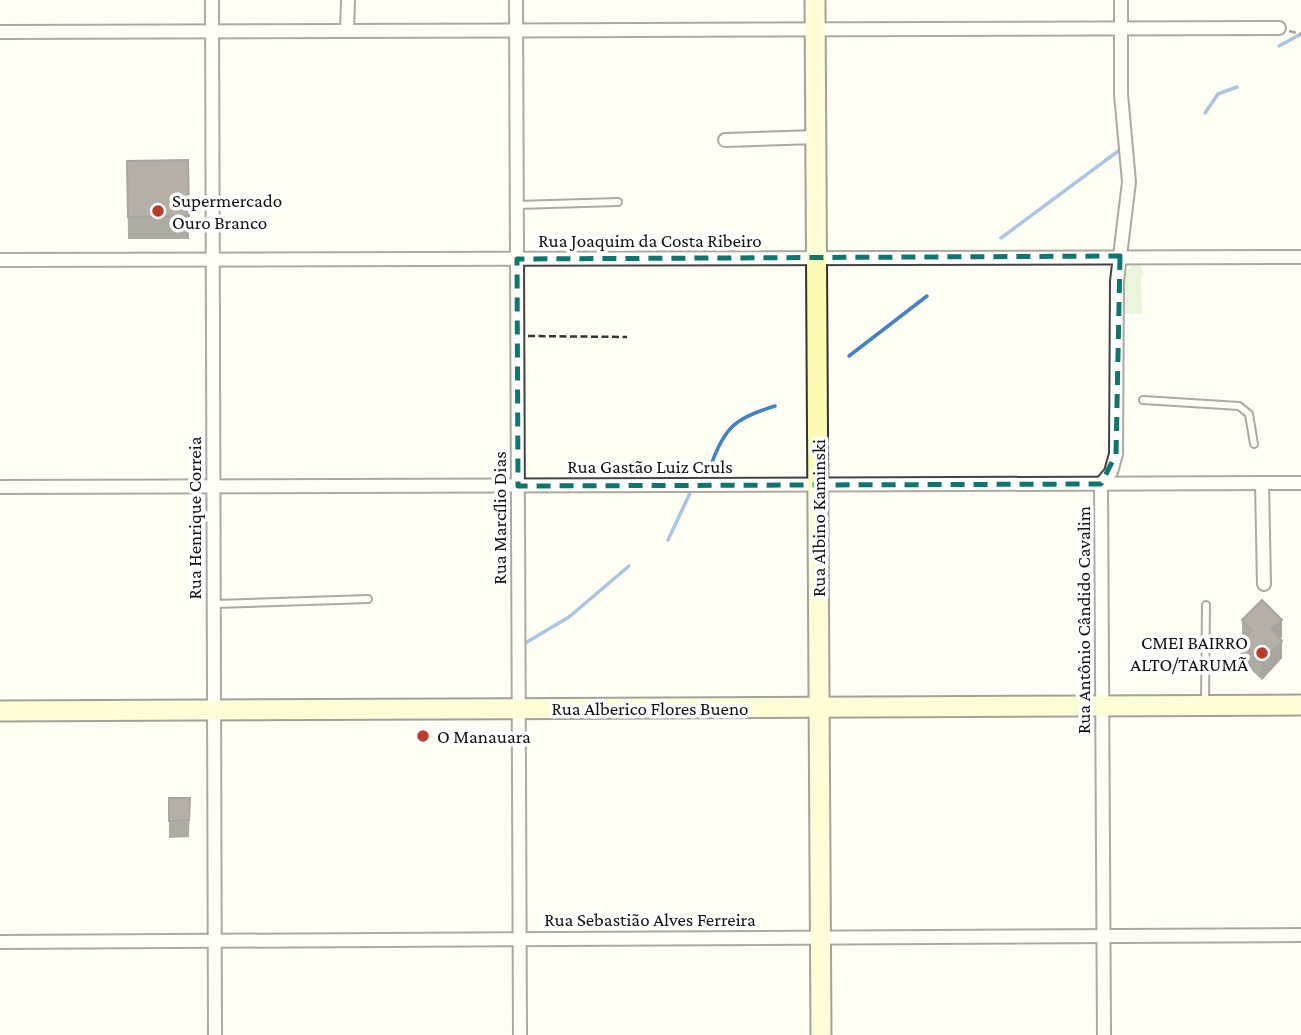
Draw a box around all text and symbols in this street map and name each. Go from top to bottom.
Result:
place label: Supermercado Ouro Branco [172,190,282,233]
marker: Supermercado Ouro Branco [150,203,166,219]
street label: Rua Joaquim da Costa Ribeiro [538,230,762,251]
street label: Rua Henrique Correia [184,436,205,599]
street label: Rua Albino Kaminski [808,439,829,597]
street label: Rua Marcílio Dias [489,451,510,585]
street label: Rua Gastão Luiz Cruls [567,456,733,477]
street label: Rua Antônio Cândido Cavalim [1073,506,1094,734]
place label: CMEI BAIRRO ALTO/TARUMÃ [1130,632,1248,675]
marker: CMEI BAIRRO ALTO/TARUMÃ [1254,645,1270,661]
street label: Rua Alberico Flores Bueno [551,698,749,719]
place label: O Manauara [437,726,531,747]
marker: O Manauara [415,728,431,744]
street label: Rua Sebastião Alves Ferreira [544,909,756,930]

